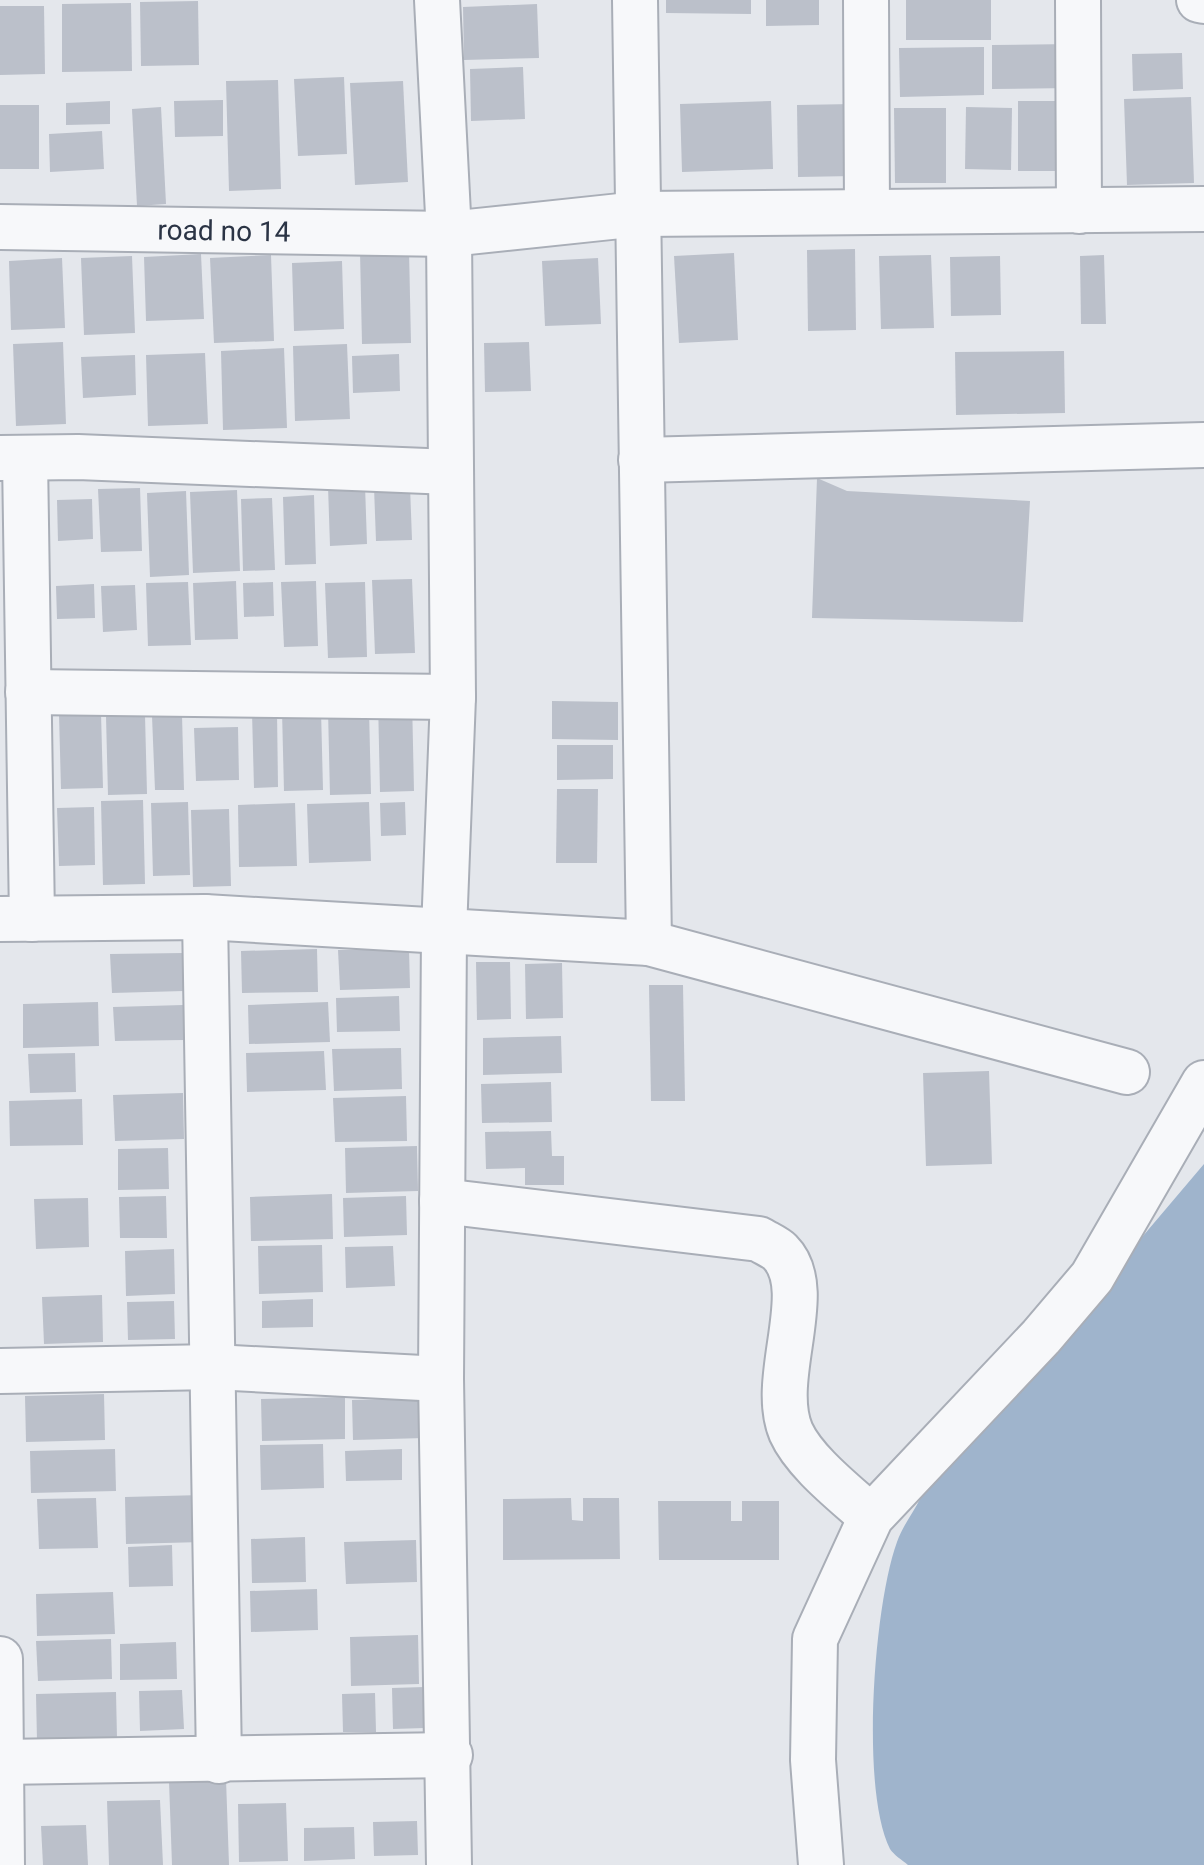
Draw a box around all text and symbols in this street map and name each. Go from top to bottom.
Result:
street label: road no 14 [157,213,291,248]

